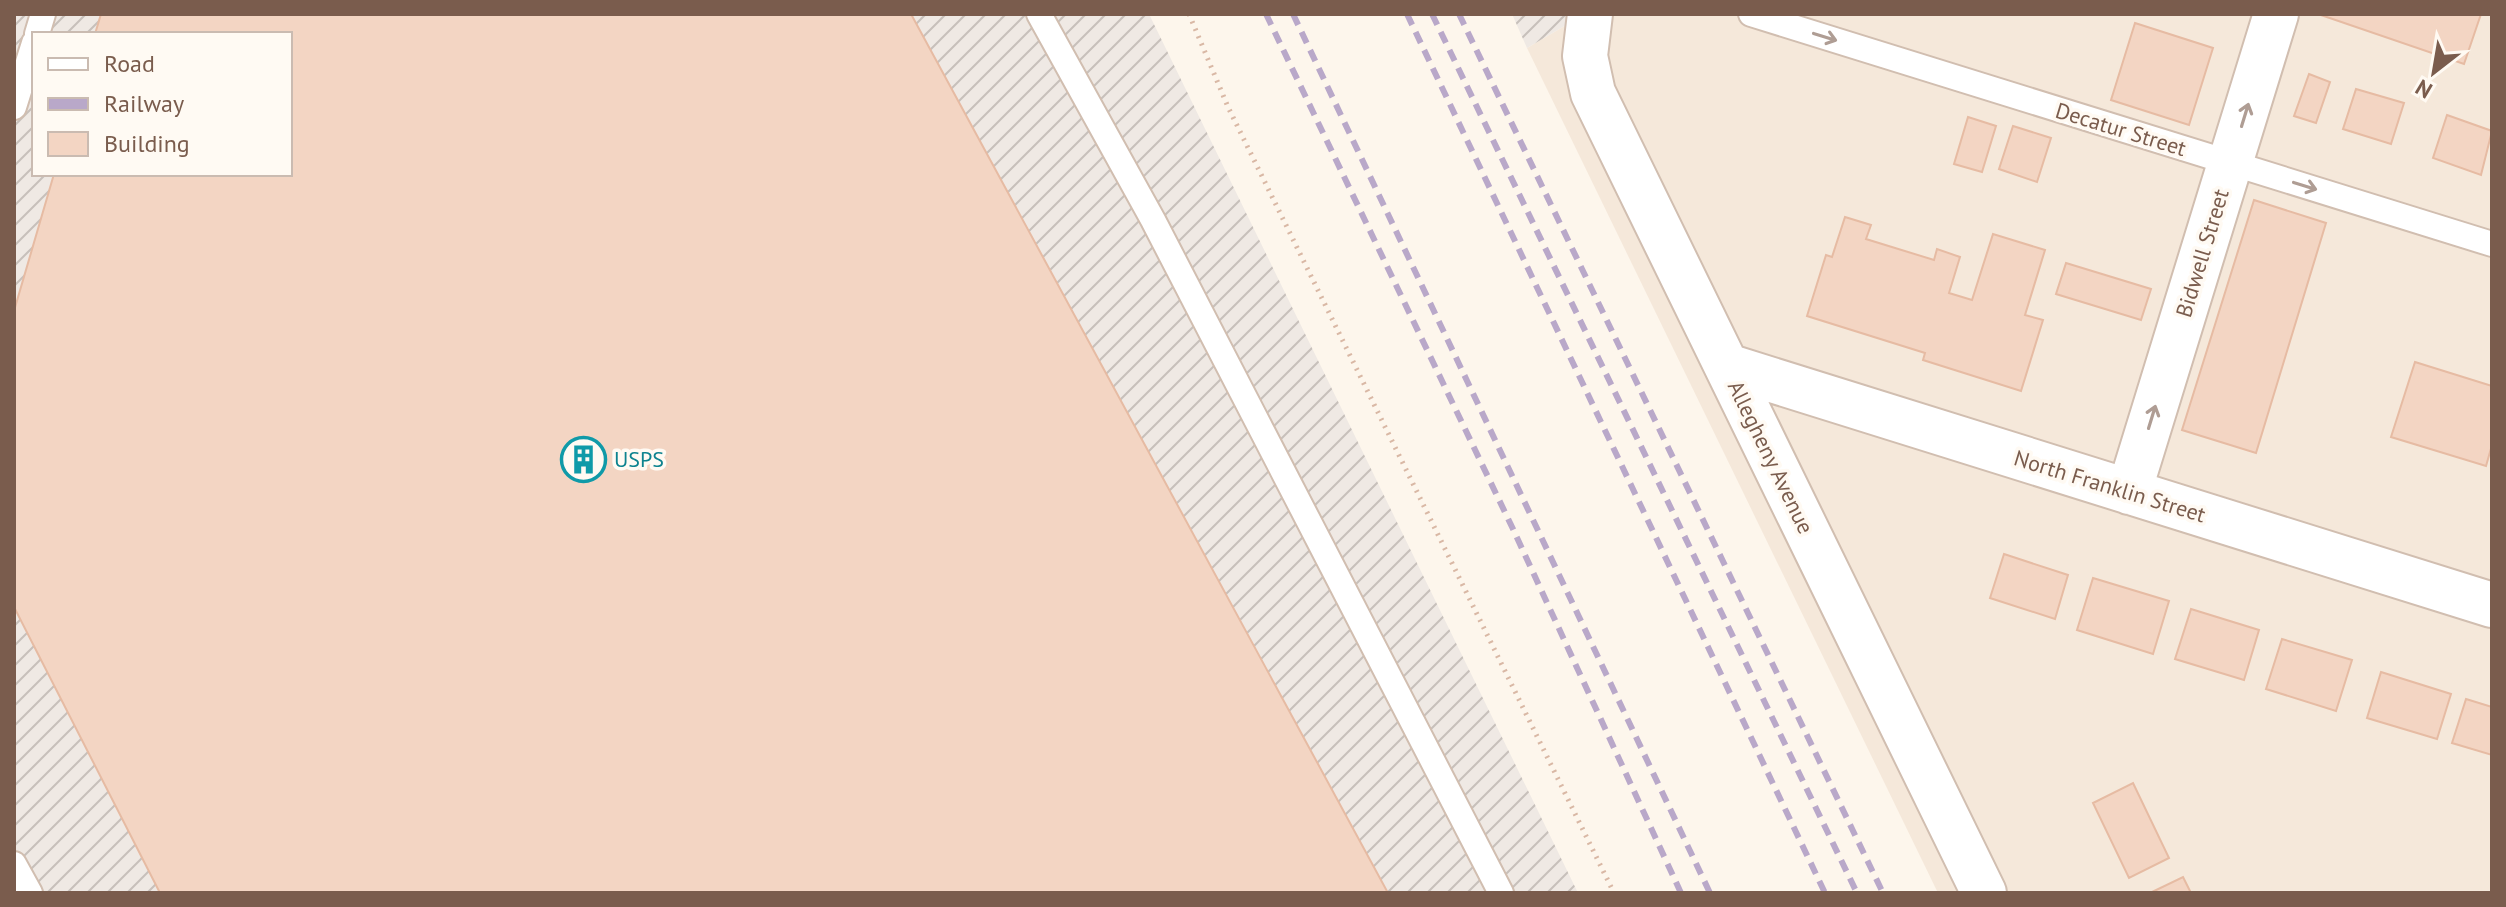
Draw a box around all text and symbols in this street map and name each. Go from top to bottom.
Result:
one-way arrow [1812,30,1838,45]
legend [32,32,292,176]
north arrow [2394,32,2474,112]
text: Road [104,48,155,79]
text: N [2410,73,2437,105]
text: Railway [104,88,184,119]
street label: Decatur Street [2052,96,2190,162]
one-way arrow [2239,103,2253,128]
text: Building [104,128,190,159]
one-way arrow [2291,179,2317,194]
street label: Bidwell Street [2169,185,2235,321]
street label: Allegheny Avenue [1722,376,1820,538]
one-way arrow [2146,405,2160,430]
building icon: USPS [559,435,607,483]
street label: North Franklin Street [2011,444,2210,529]
place label: USPS [614,445,664,473]

